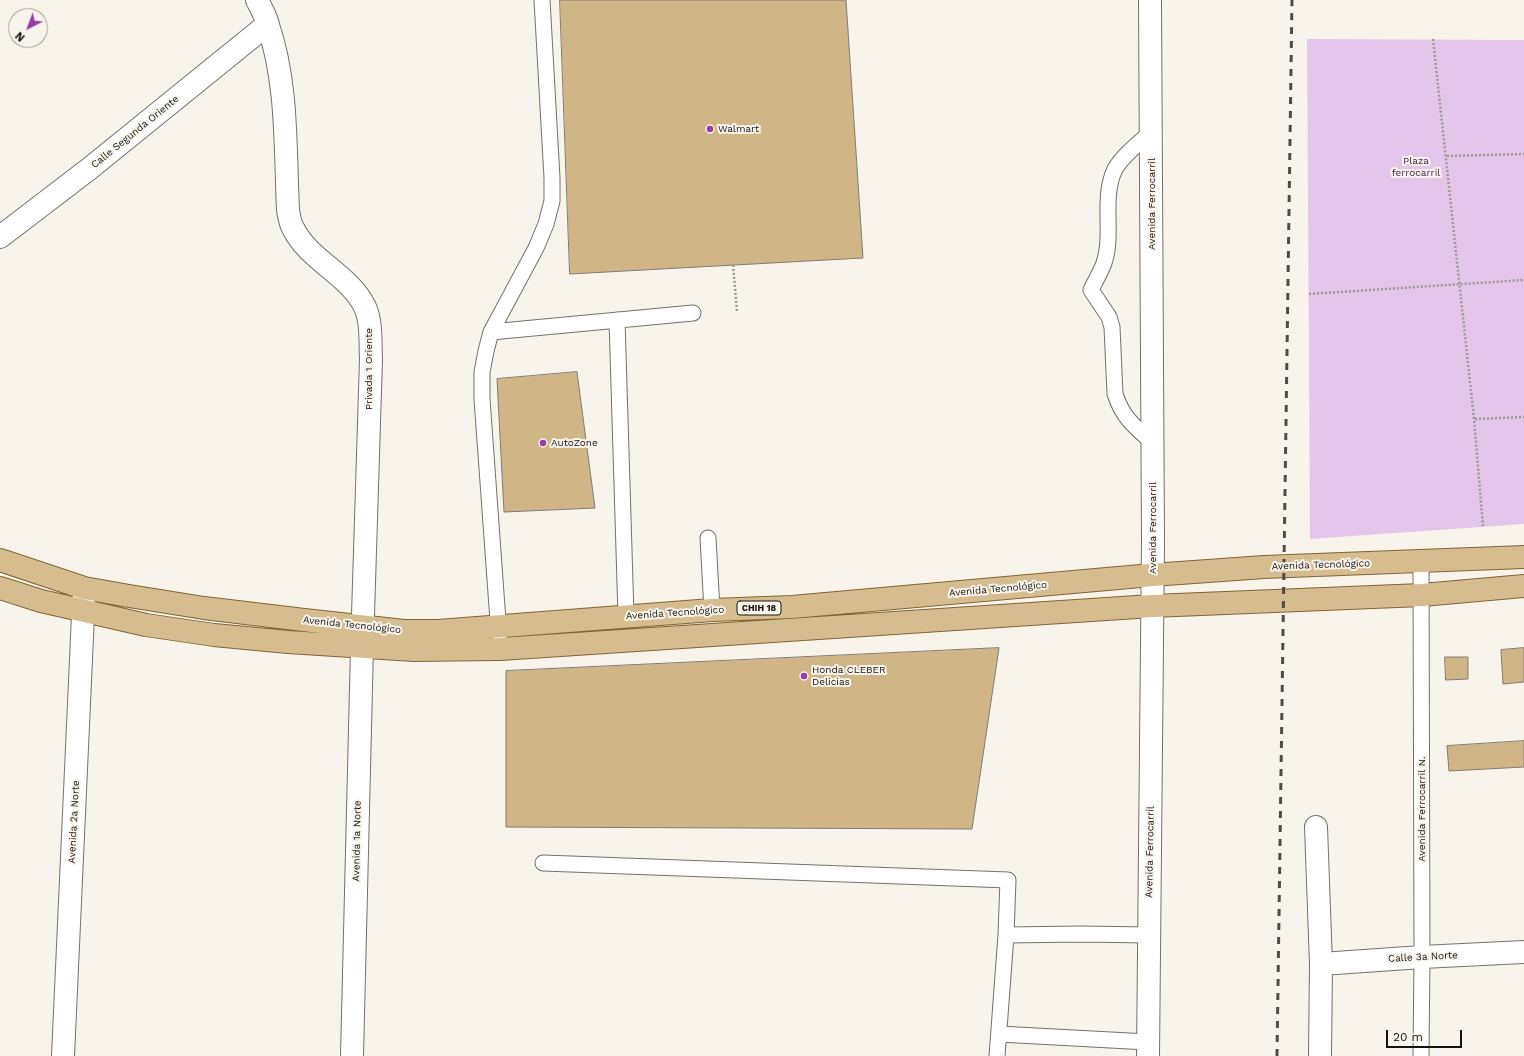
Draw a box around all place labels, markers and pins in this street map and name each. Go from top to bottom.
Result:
place label: Walmart [718,123,759,135]
marker: Walmart [705,124,715,134]
place label: AutoZone [551,437,598,449]
marker: AutoZone [538,438,548,448]
place label: Honda CLEBER Delicias [812,664,886,688]
marker: Honda CLEBER Delicias [799,671,809,681]

